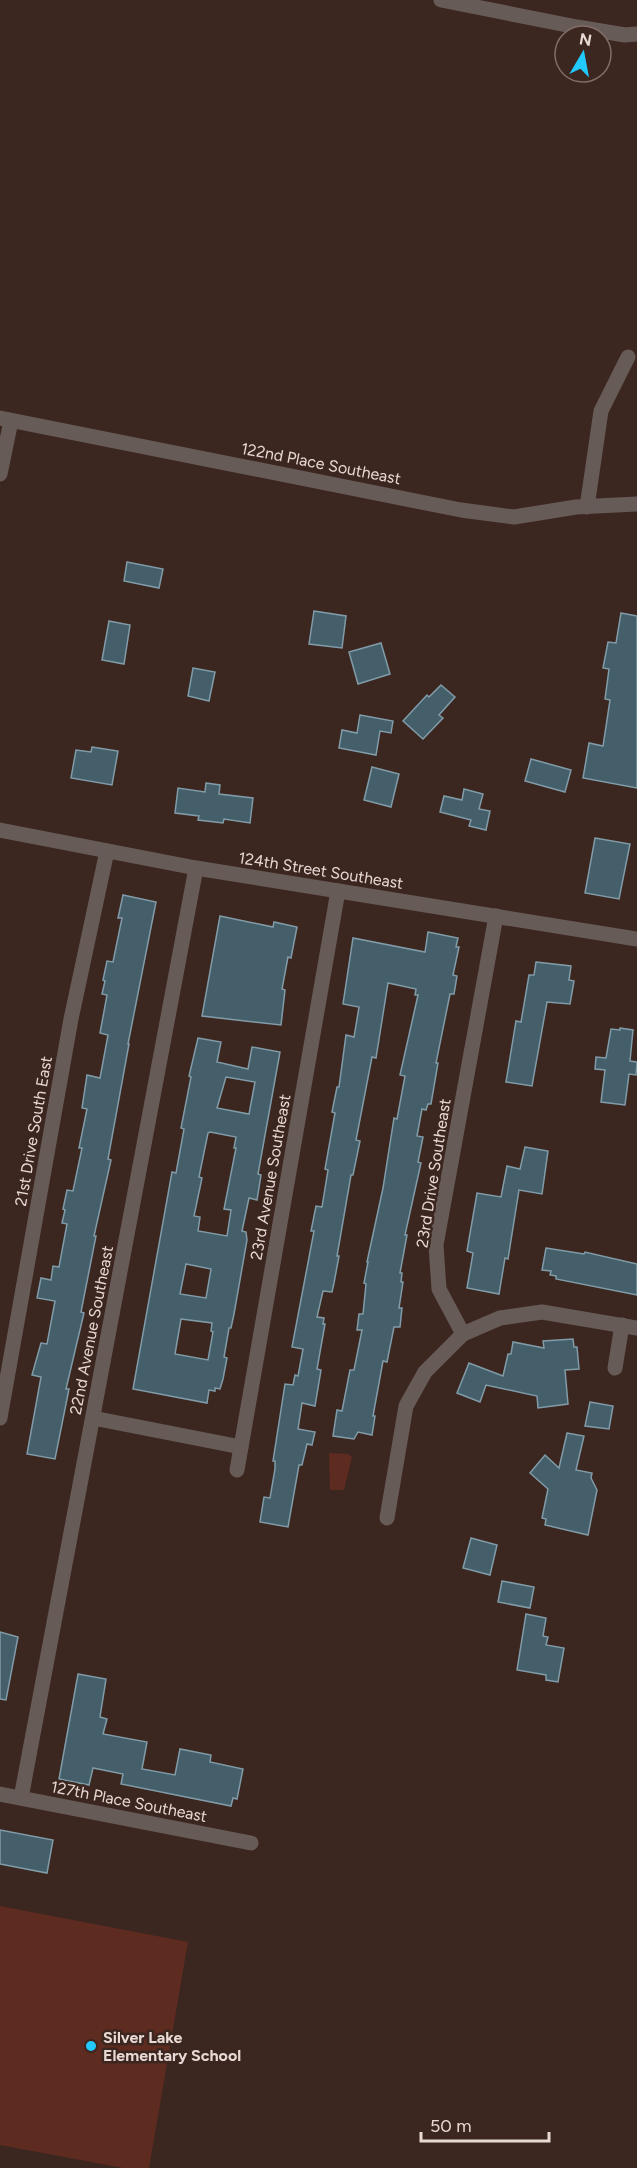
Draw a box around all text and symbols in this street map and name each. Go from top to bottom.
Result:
north arrow [553,24,613,84]
text: N [578,29,593,50]
street label: 122nd Place Southeast [239,439,402,488]
street label: 124th Street Southeast [237,848,405,893]
street label: 21st Drive South East [11,1055,56,1208]
street label: 23rd Avenue Southeast [247,1093,294,1261]
street label: 23rd Drive Southeast [412,1097,455,1249]
street label: 22nd Avenue Southeast [66,1244,117,1416]
street label: 127th Place Southeast [49,1777,209,1826]
place label: Silver Lake Elementary School [103,2028,241,2065]
marker: Silver Lake Elementary School [84,2039,98,2053]
scale bar [421,2105,548,2143]
text: 50 m [430,2115,472,2137]

